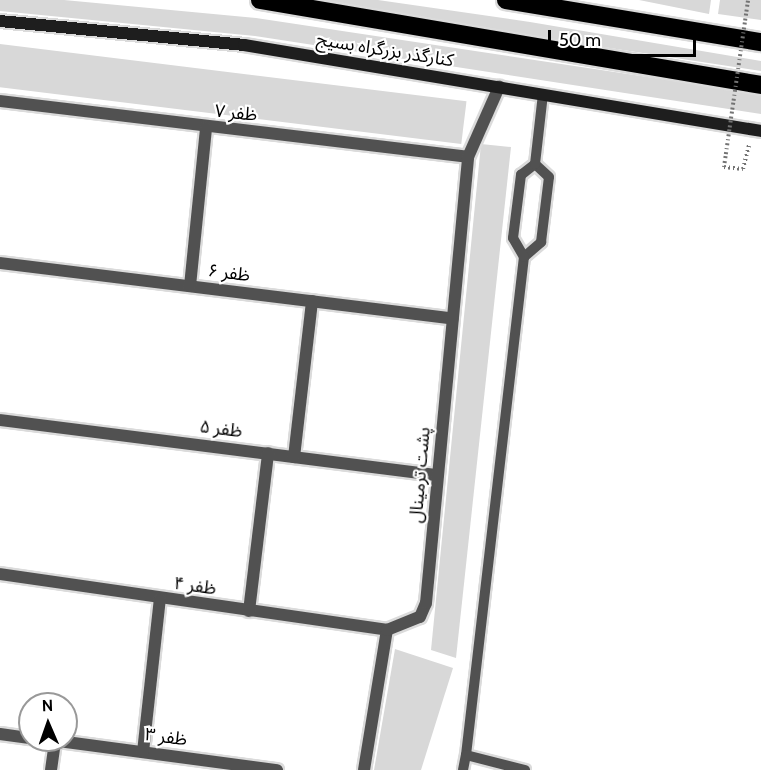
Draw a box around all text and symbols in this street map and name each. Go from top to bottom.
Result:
scale bar [551,18,700,56]
street label: کنارگذر بزرگراه بسیج [315,29,455,71]
text: 50 m [559,29,601,51]
street label: ظفر ۷ [214,100,258,126]
street label: ظفر ۶ [207,260,251,286]
street label: ظفر ۵ [199,416,243,442]
street label: پشت ترمینال [405,426,435,524]
street label: ظفر ۴ [172,572,218,600]
north arrow [18,692,78,752]
text: N [41,696,53,715]
street label: ظفر ۳ [143,723,189,751]

